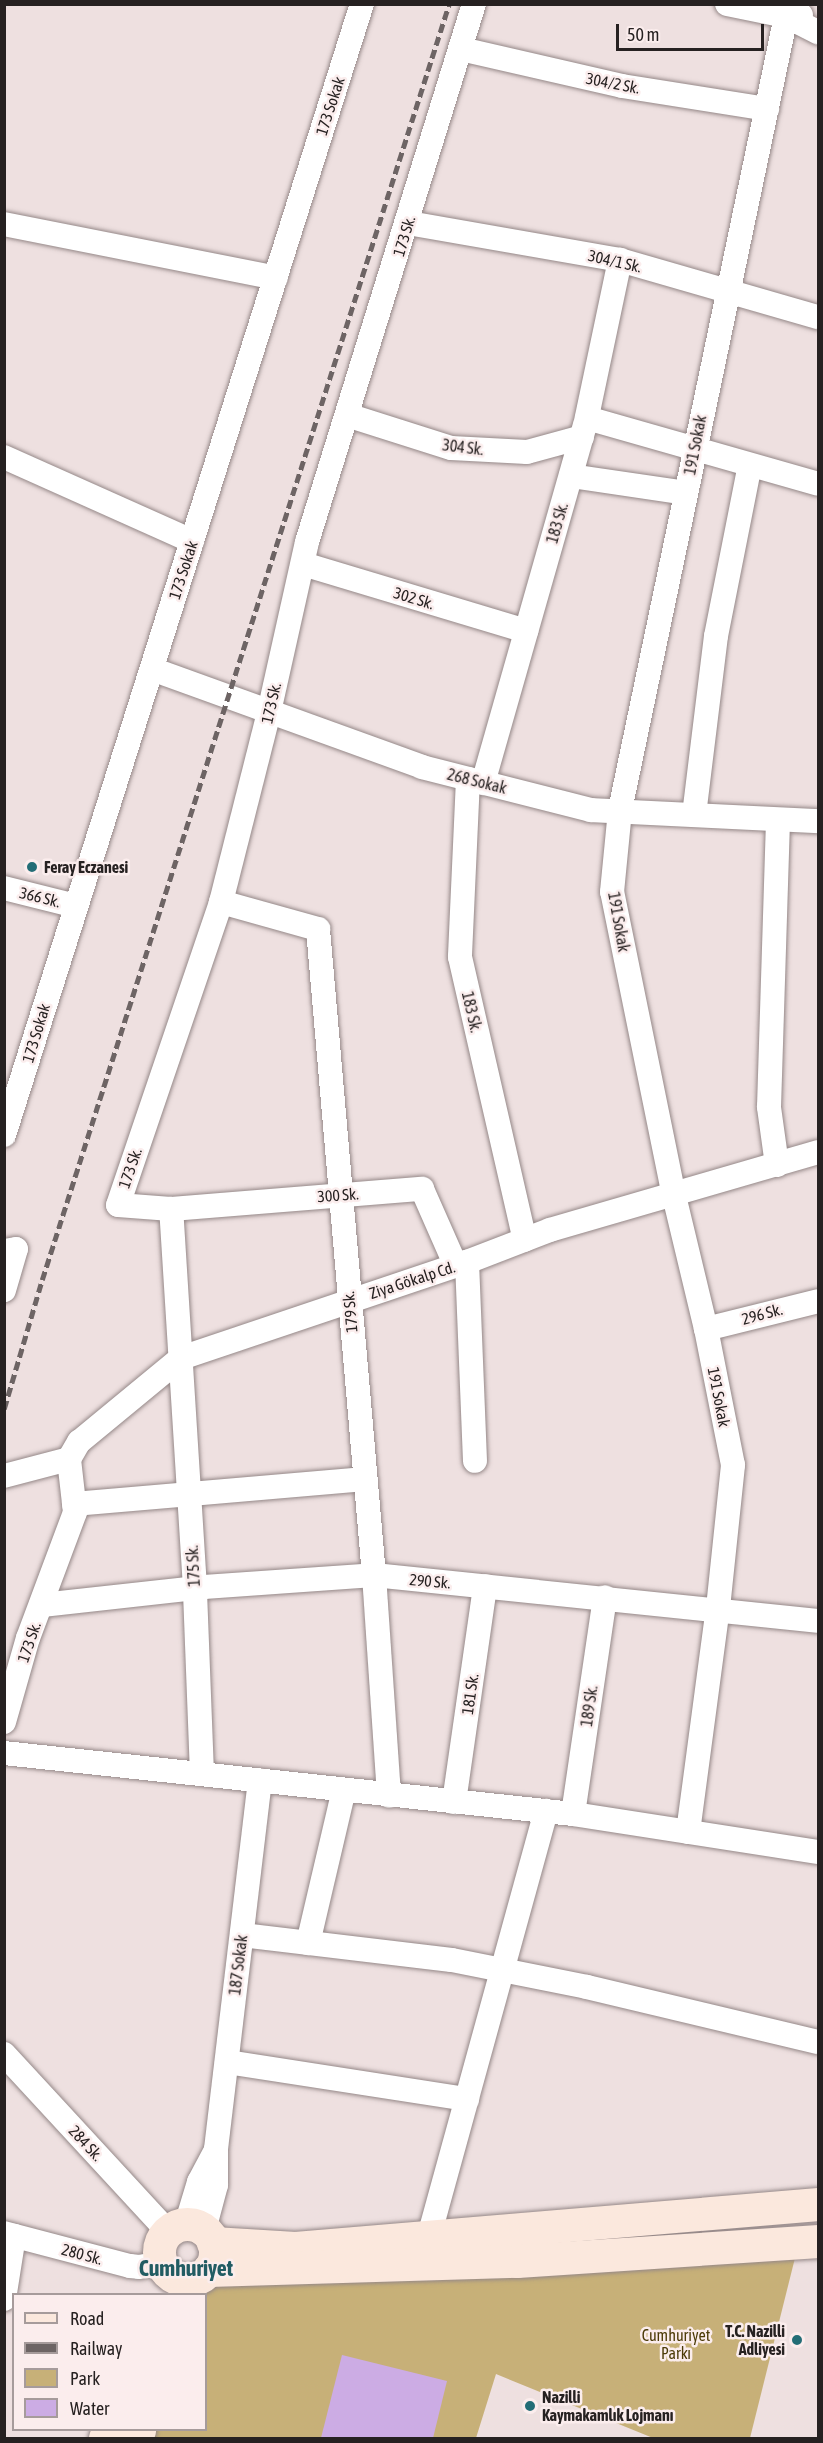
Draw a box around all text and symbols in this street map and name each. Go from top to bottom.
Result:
scale bar [619,12,768,50]
text: 50 m [627,24,659,45]
street label: 304/2 Sk. [585,68,641,98]
street label: 173 Sokak [312,74,348,138]
street label: 173 Sk. [389,213,419,259]
street label: 304/1 Sk. [586,246,644,276]
street label: 191 Sokak [680,413,710,477]
street label: 304 Sk. [441,435,485,459]
street label: 183 Sk. [542,500,572,546]
street label: 173 Sokak [165,538,201,602]
street label: 302 Sk. [391,583,437,613]
street label: 173 Sk. [257,681,285,725]
street label: 268 Sokak [445,764,509,798]
place label: Feray Eczanesi [44,857,128,877]
marker: Feray Eczanesi [25,860,39,874]
street label: 366 Sk. [18,883,62,911]
street label: 191 Sokak [604,891,634,953]
street label: 183 Sk. [458,990,486,1034]
street label: 173 Sokak [18,1001,54,1065]
street label: 173 Sk. [114,1145,146,1191]
street label: 300 Sk. [317,1184,359,1206]
street label: Ziya Gökalp Cd. [367,1257,457,1303]
street label: 179 Sk. [339,1291,361,1333]
street label: 296 Sk. [740,1299,784,1329]
street label: 191 Sokak [704,1365,734,1429]
street label: 175 Sk. [182,1545,204,1587]
street label: 290 Sk. [409,1570,451,1592]
street label: 173 Sk. [13,1619,45,1665]
street label: 181 Sk. [458,1672,482,1716]
street label: 189 Sk. [577,1684,601,1728]
street label: 187 Sokak [225,1934,251,1996]
street label: 284 Sk. [65,2121,107,2165]
street label: 280 Sk. [60,2239,104,2269]
district label: Cumhuriyet [139,2256,233,2282]
legend [12,2293,207,2431]
text: Road [70,2308,104,2329]
place label: T.C. Nazilli Adliyesi [725,2321,785,2359]
park label: Cumhuriyet Parkı [642,2325,710,2363]
marker: T.C. Nazilli Adliyesi [790,2333,804,2347]
text: Railway [70,2338,122,2359]
text: Park [70,2368,100,2389]
place label: Nazilli Kaymakamlık Lojmanı [542,2387,673,2425]
text: Water [70,2398,109,2419]
marker: Nazilli Kaymakamlık Lojmanı [523,2399,537,2413]

